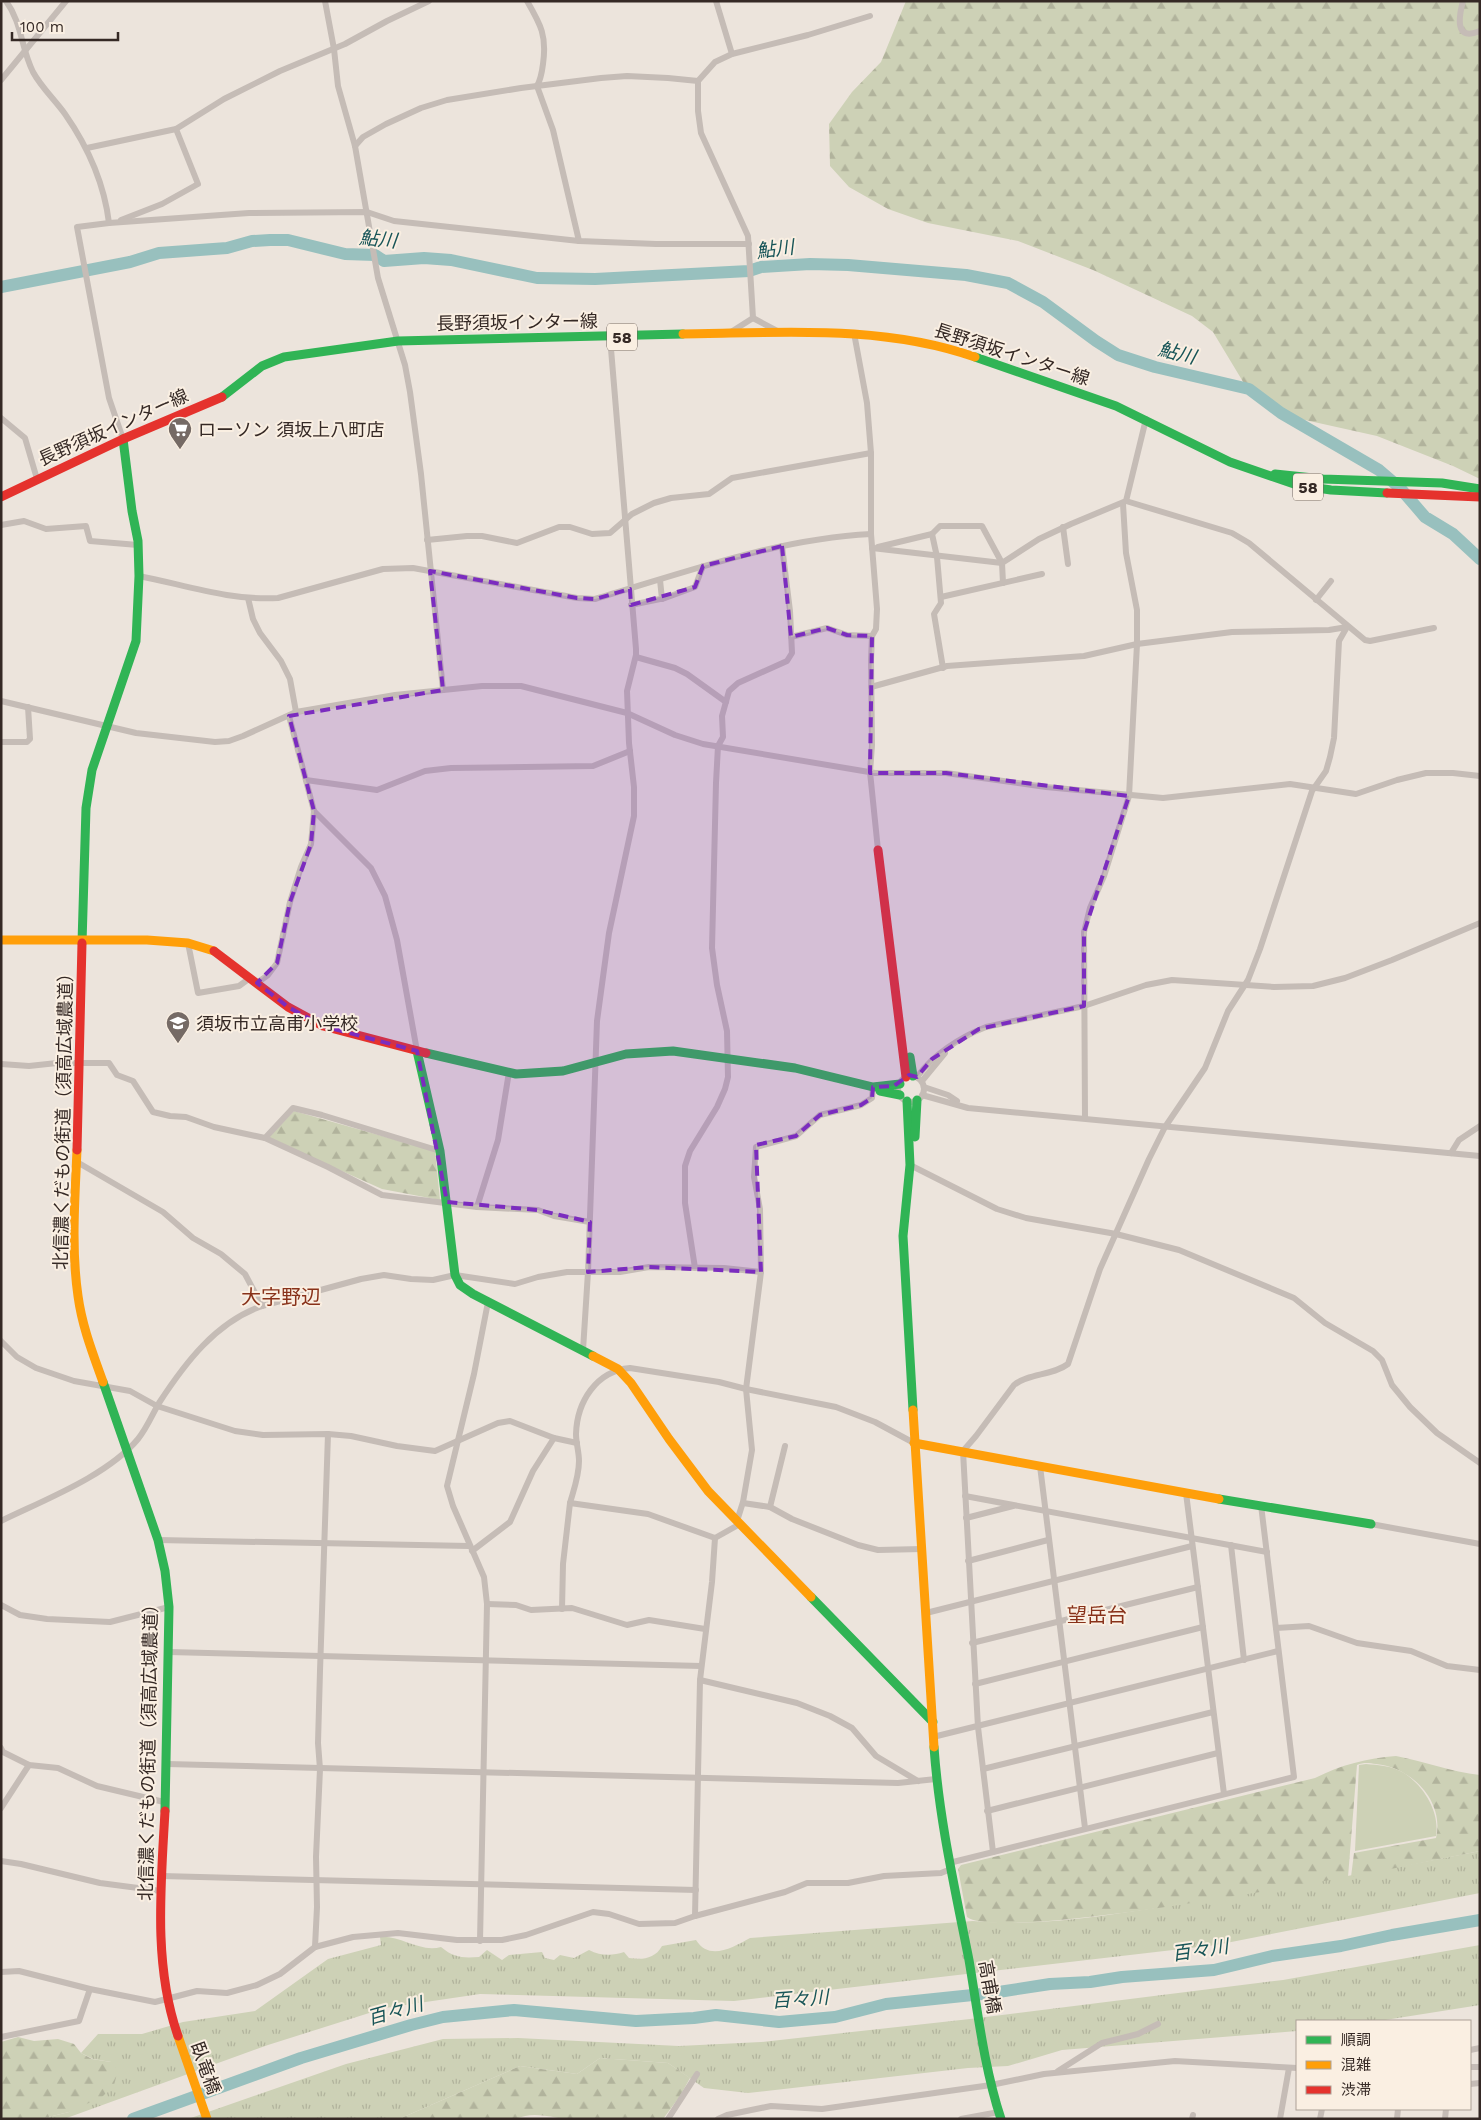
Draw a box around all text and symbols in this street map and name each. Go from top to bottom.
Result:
scale bar [12,10,119,42]
text: 100 m [20,18,64,36]
water label: 鮎川 [358,226,400,253]
water label: 鮎川 [755,235,797,263]
street label: 長野須坂インター線 [436,310,598,334]
street label: 長野須坂インター線 [932,319,1092,389]
road number: 58 [607,324,637,351]
water label: 鮎川 [1156,337,1200,369]
street label: 長野須坂インター線 [35,384,191,470]
supermarket icon: ローソン 須坂上八町店 [167,416,193,450]
place label: ローソン 須坂上八町店 [198,419,384,440]
road number: 58 [1293,474,1323,501]
street label: 北信濃くだもの街道（須高広域農道） [50,964,76,1270]
school or university icon: 須坂市立高甫小学校 [165,1010,191,1044]
place label: 須坂市立高甫小学校 [196,1013,358,1034]
district label: 大字野辺 [241,1285,321,1309]
street label: 北信濃くだもの街道（須高広域農道） [135,1595,161,1901]
district label: 望岳台 [1067,1603,1127,1627]
water label: 百々川 [1170,1934,1232,1965]
street label: 高甫橋 [975,1959,1005,2015]
water label: 百々川 [771,1985,831,2012]
water label: 百々川 [364,1992,427,2030]
legend [1296,2020,1471,2110]
text: 順調 [1341,2031,1371,2049]
street label: 臥竜橋 [187,2039,225,2097]
text: 混雑 [1341,2056,1371,2074]
text: 渋滞 [1341,2081,1371,2099]

